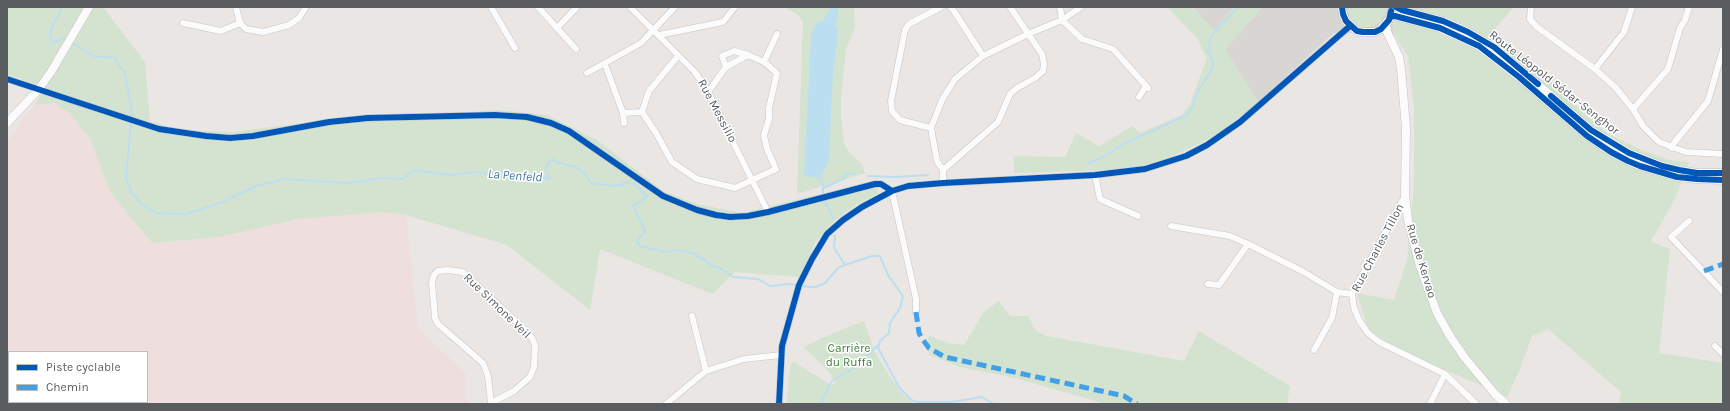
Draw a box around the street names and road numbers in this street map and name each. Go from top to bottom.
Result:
street label: Route Léopold Sédar-Senghor [1486,28,1622,138]
street label: Rue Messilio [694,77,740,145]
street label: Rue Charles Tillon [1349,201,1407,295]
street label: Rue de Kervao [1403,222,1439,300]
street label: Rue Simone Veil [460,270,534,342]

